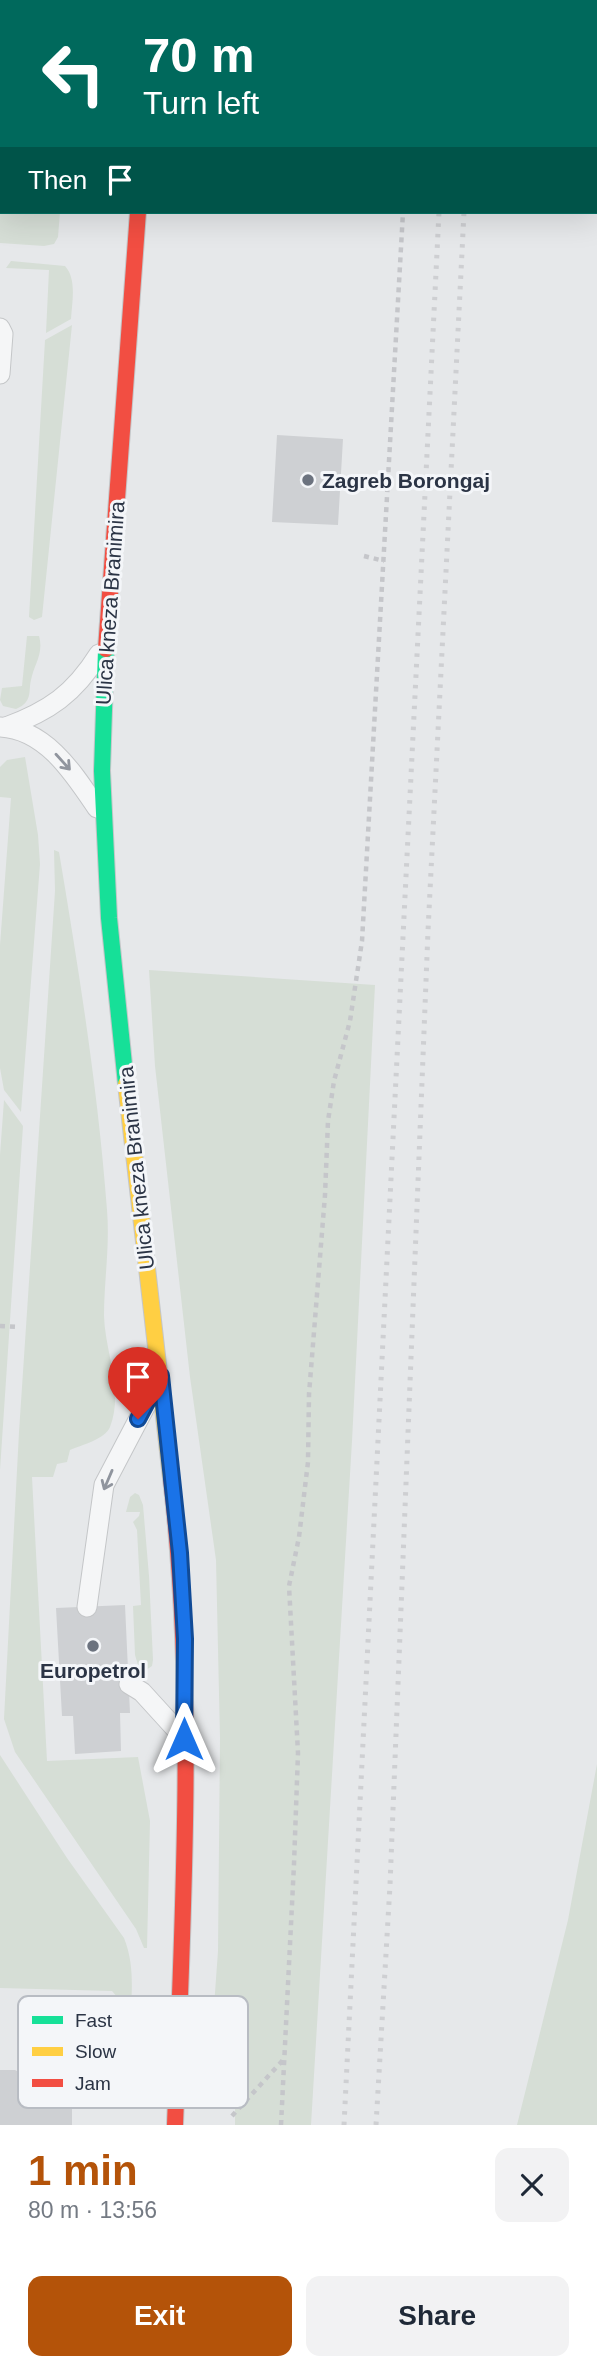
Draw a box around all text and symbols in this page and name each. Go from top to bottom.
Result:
icon: left [28,28,119,119]
text: 70 m [143,28,255,82]
text: Turn left [143,85,259,121]
icon: arrive [101,161,139,199]
text: Then [28,165,87,195]
place label: Zagreb Borongaj [322,469,490,492]
marker: Zagreb Borongaj [300,472,316,488]
street label: Ulica kneza Branimira [91,500,129,706]
one-way arrow [55,753,71,771]
street label: Ulica kneza Branimira [114,1065,158,1271]
pin [108,1347,168,1419]
icon: arrive [119,1358,157,1396]
one-way arrow [100,1468,113,1490]
marker: Europetrol [85,1638,101,1654]
place label: Europetrol [40,1659,146,1682]
position arrow [147,1702,221,1776]
legend [18,1996,248,2108]
text: Fast [75,2010,113,2031]
text: Slow [75,2041,116,2062]
text: Jam [75,2073,111,2094]
text: 1 min [28,2147,138,2194]
button: close [495,2148,569,2222]
text: 80 m · 13:56 [28,2197,157,2223]
button: Exit [28,2276,292,2356]
button: Share [306,2276,569,2356]

